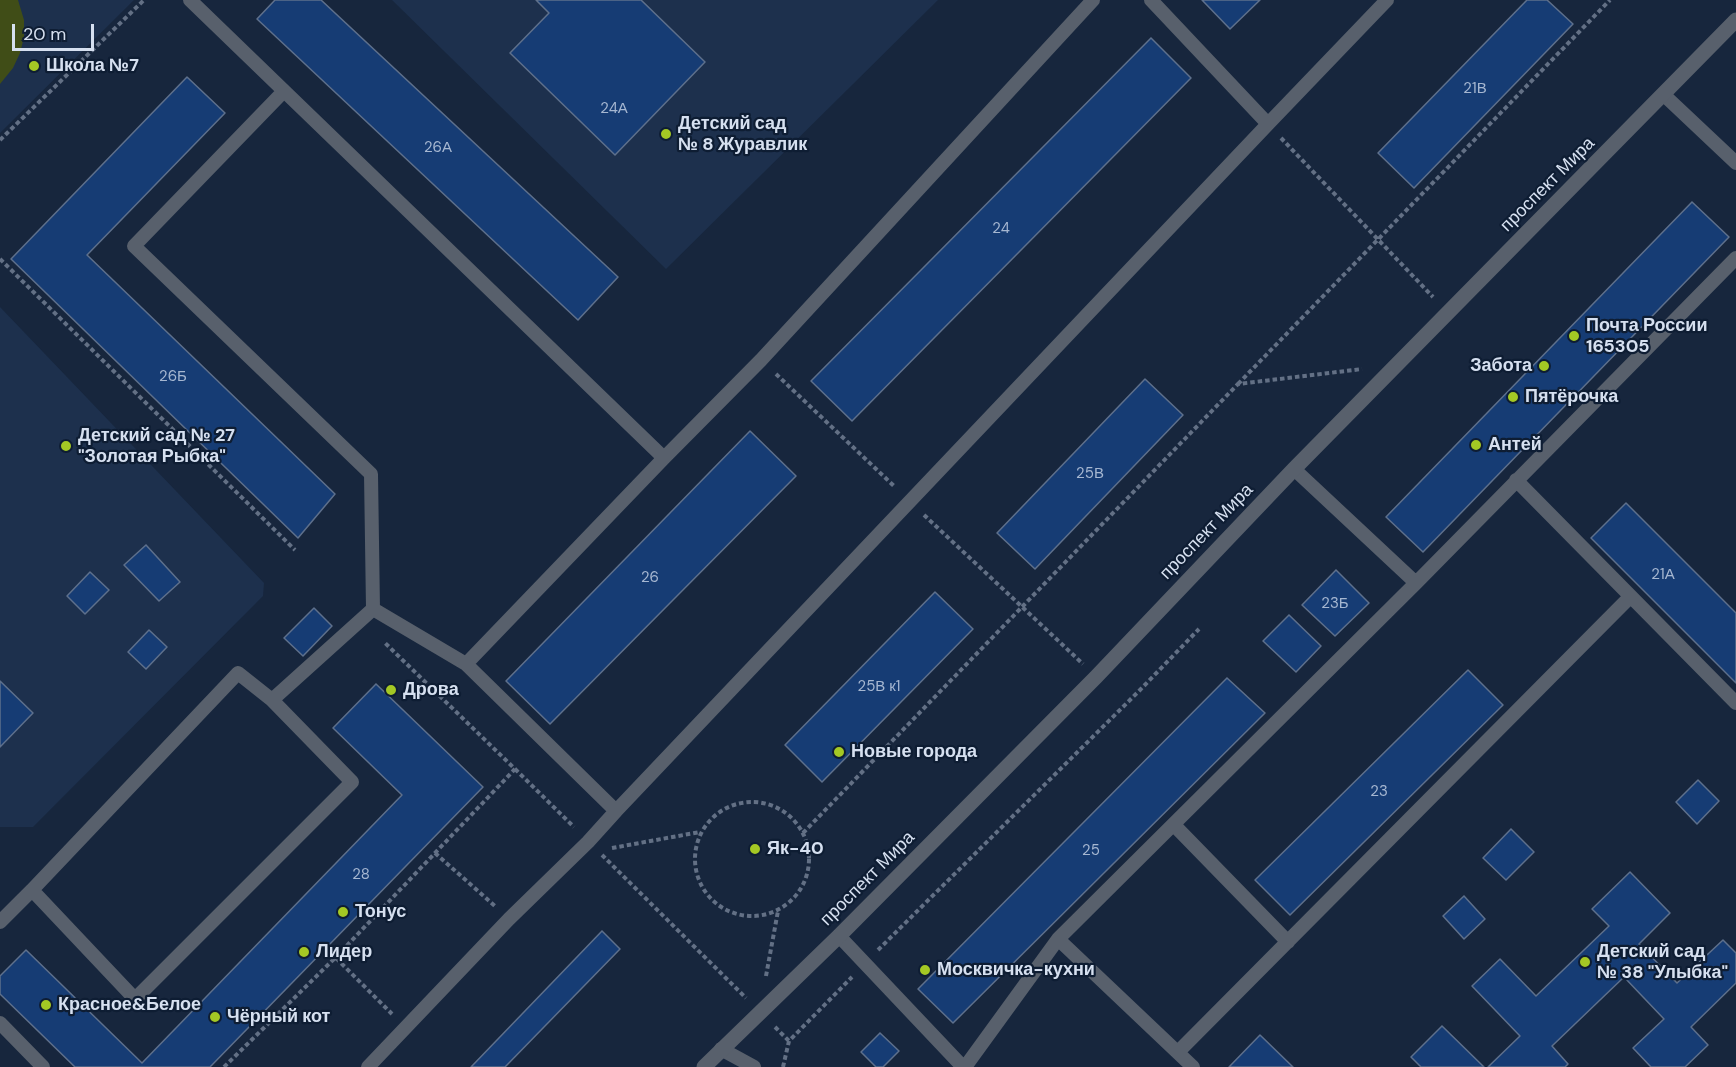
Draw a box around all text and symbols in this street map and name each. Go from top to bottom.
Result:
scale bar [15,12,98,50]
text: 20 m [23,22,66,46]
place label: Школа №7 [46,55,139,77]
marker: Школа №7 [27,59,41,73]
house number: 21В [1463,80,1487,98]
house number: 24А [600,100,628,118]
place label: Детский сад № 8 Журавлик [678,113,807,156]
marker: Детский сад № 8 Журавлик [659,127,673,141]
street label: проспект Мира [1496,133,1600,237]
house number: 26А [424,139,452,157]
house number: 24 [992,220,1010,238]
place label: Почта России 165305 [1586,315,1707,358]
marker: Почта России 165305 [1567,329,1581,343]
place label: Забота [1470,355,1532,377]
marker: Забота [1537,359,1551,373]
house number: 26Б [159,368,187,386]
place label: Пятёрочка [1525,386,1618,408]
marker: Пятёрочка [1506,390,1520,404]
place label: Детский сад № 27 "Золотая Рыбка" [78,425,235,468]
place label: Антей [1488,434,1542,456]
marker: Антей [1469,438,1483,452]
marker: Детский сад № 27 "Золотая Рыбка" [59,439,73,453]
house number: 25В [1076,465,1104,483]
street label: проспект Мира [1156,480,1258,584]
house number: 21А [1651,566,1675,584]
house number: 26 [641,569,659,587]
house number: 23Б [1321,595,1349,613]
house number: 25В к1 [857,678,901,696]
place label: Дрова [403,679,459,701]
marker: Дрова [384,683,398,697]
place label: Новые города [851,741,977,763]
marker: Новые города [832,745,846,759]
house number: 23 [1370,783,1388,801]
street label: проспект Мира [816,827,920,931]
place label: Як-40 [767,838,824,860]
marker: Як-40 [748,842,762,856]
house number: 25 [1082,842,1100,860]
house number: 28 [352,866,370,884]
place label: Тонус [355,901,406,923]
marker: Тонус [336,905,350,919]
place label: Лидер [316,941,372,963]
place label: Детский сад № 38 "Улыбка" [1597,941,1728,984]
marker: Лидер [297,945,311,959]
marker: Детский сад № 38 "Улыбка" [1578,955,1592,969]
place label: Москвичка-кухни [937,959,1095,981]
marker: Москвичка-кухни [918,963,932,977]
place label: Красное&Белое [58,994,201,1016]
marker: Красное&Белое [39,998,53,1012]
place label: Чёрный кот [227,1006,330,1028]
marker: Чёрный кот [208,1010,222,1024]

